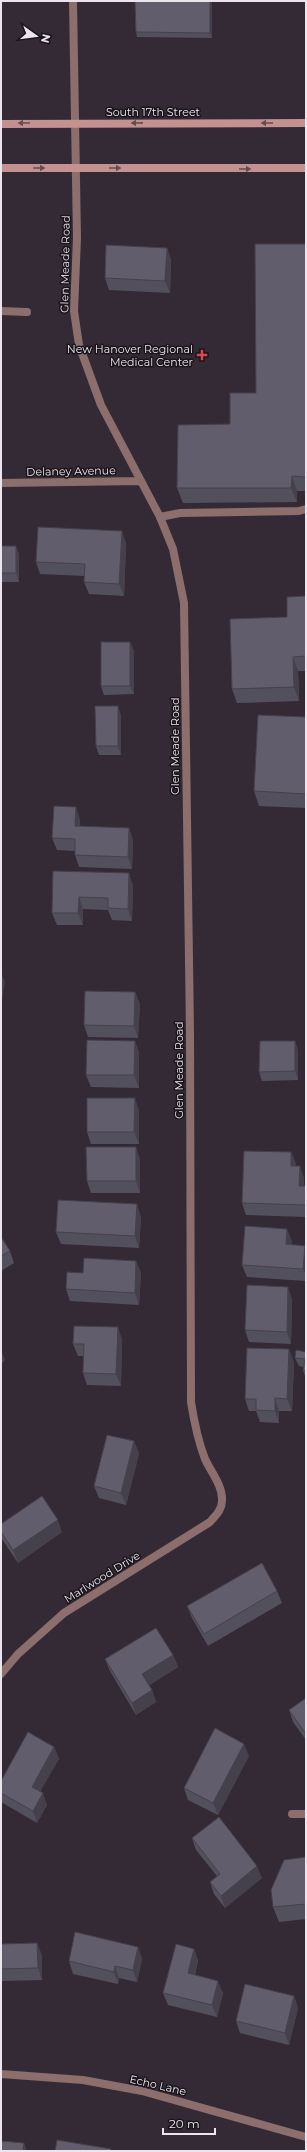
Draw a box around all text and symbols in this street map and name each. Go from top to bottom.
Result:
north arrow [16,16,56,56]
text: N [38,32,54,44]
street label: South 17th Street [106,105,201,119]
one-way arrow [18,120,30,127]
one-way arrow [130,120,143,126]
one-way arrow [260,120,273,126]
one-way arrow [33,165,46,171]
one-way arrow [109,165,122,171]
one-way arrow [239,166,252,172]
street label: Glen Meade Road [57,215,73,313]
place label: New Hanover Regional Medical Center [67,342,193,369]
marker: New Hanover Regional Medical Center [196,349,208,361]
street label: Delaney Avenue [26,463,116,479]
street label: Glen Meade Road [168,697,182,795]
street label: Glen Meade Road [172,1021,186,1119]
street label: Marlwood Drive [62,1548,143,1606]
street label: Echo Lane [128,2072,188,2098]
scale bar [163,2110,215,2136]
text: 20 m [169,2116,200,2131]

